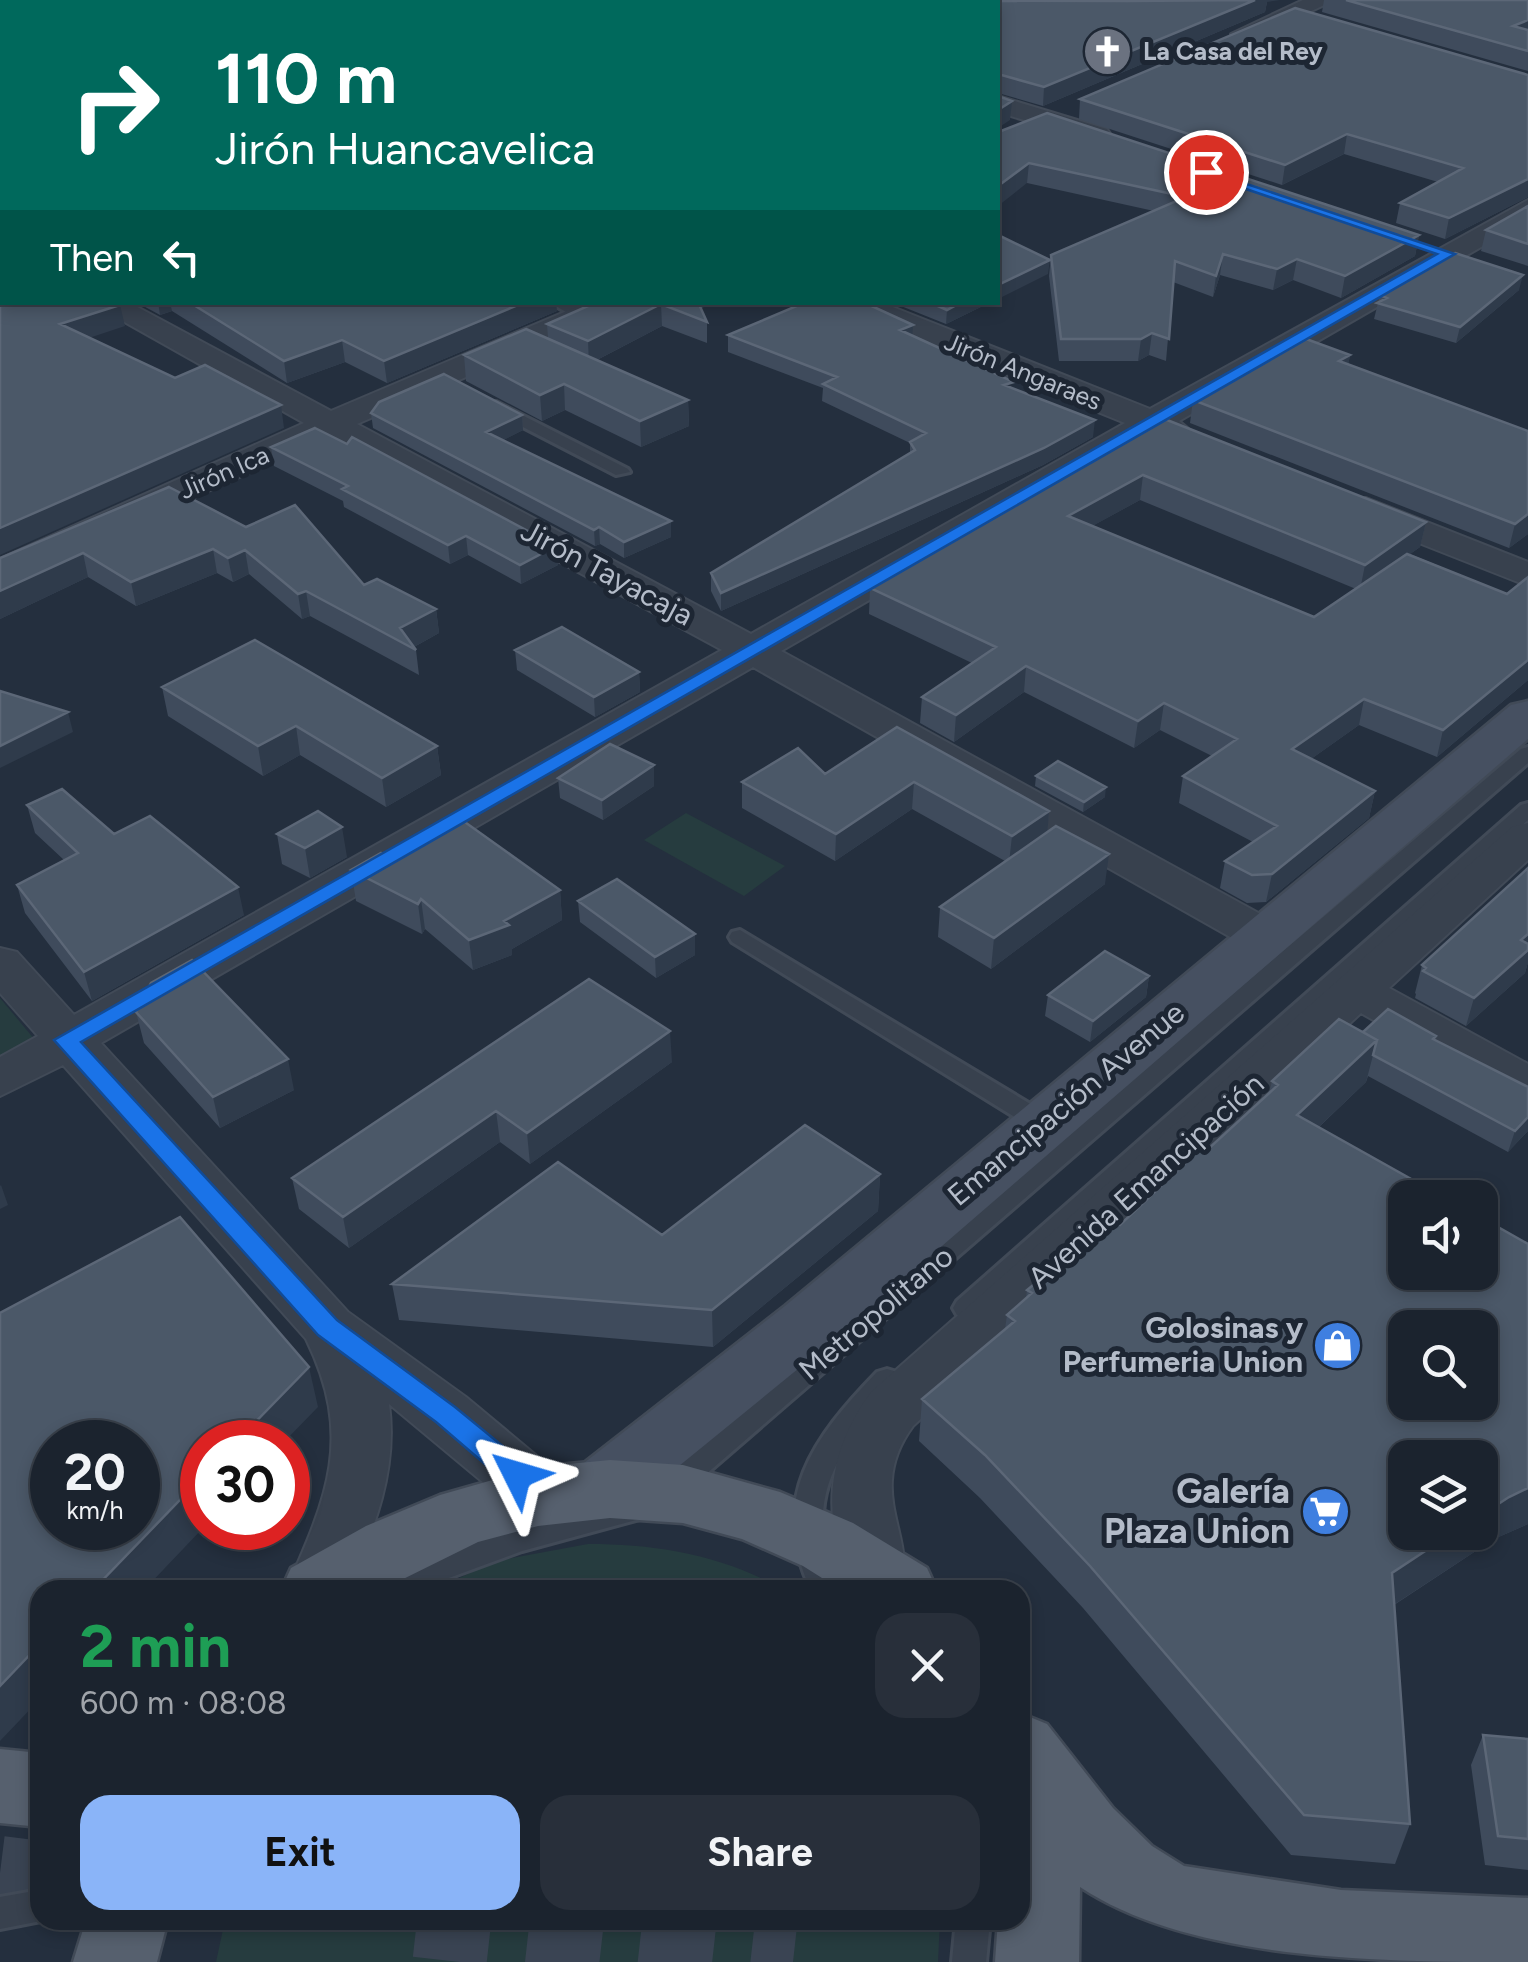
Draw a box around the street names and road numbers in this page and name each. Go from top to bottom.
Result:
street label: Jirón Angaraes [940,326,1106,416]
street label: Jirón Ica [175,439,273,505]
street label: Jirón Tayacaja [515,512,700,633]
street label: Emancipación Avenue [940,994,1192,1213]
street label: Avenida Emancipación [1020,1065,1271,1296]
street label: Metropolitano [791,1237,960,1388]

